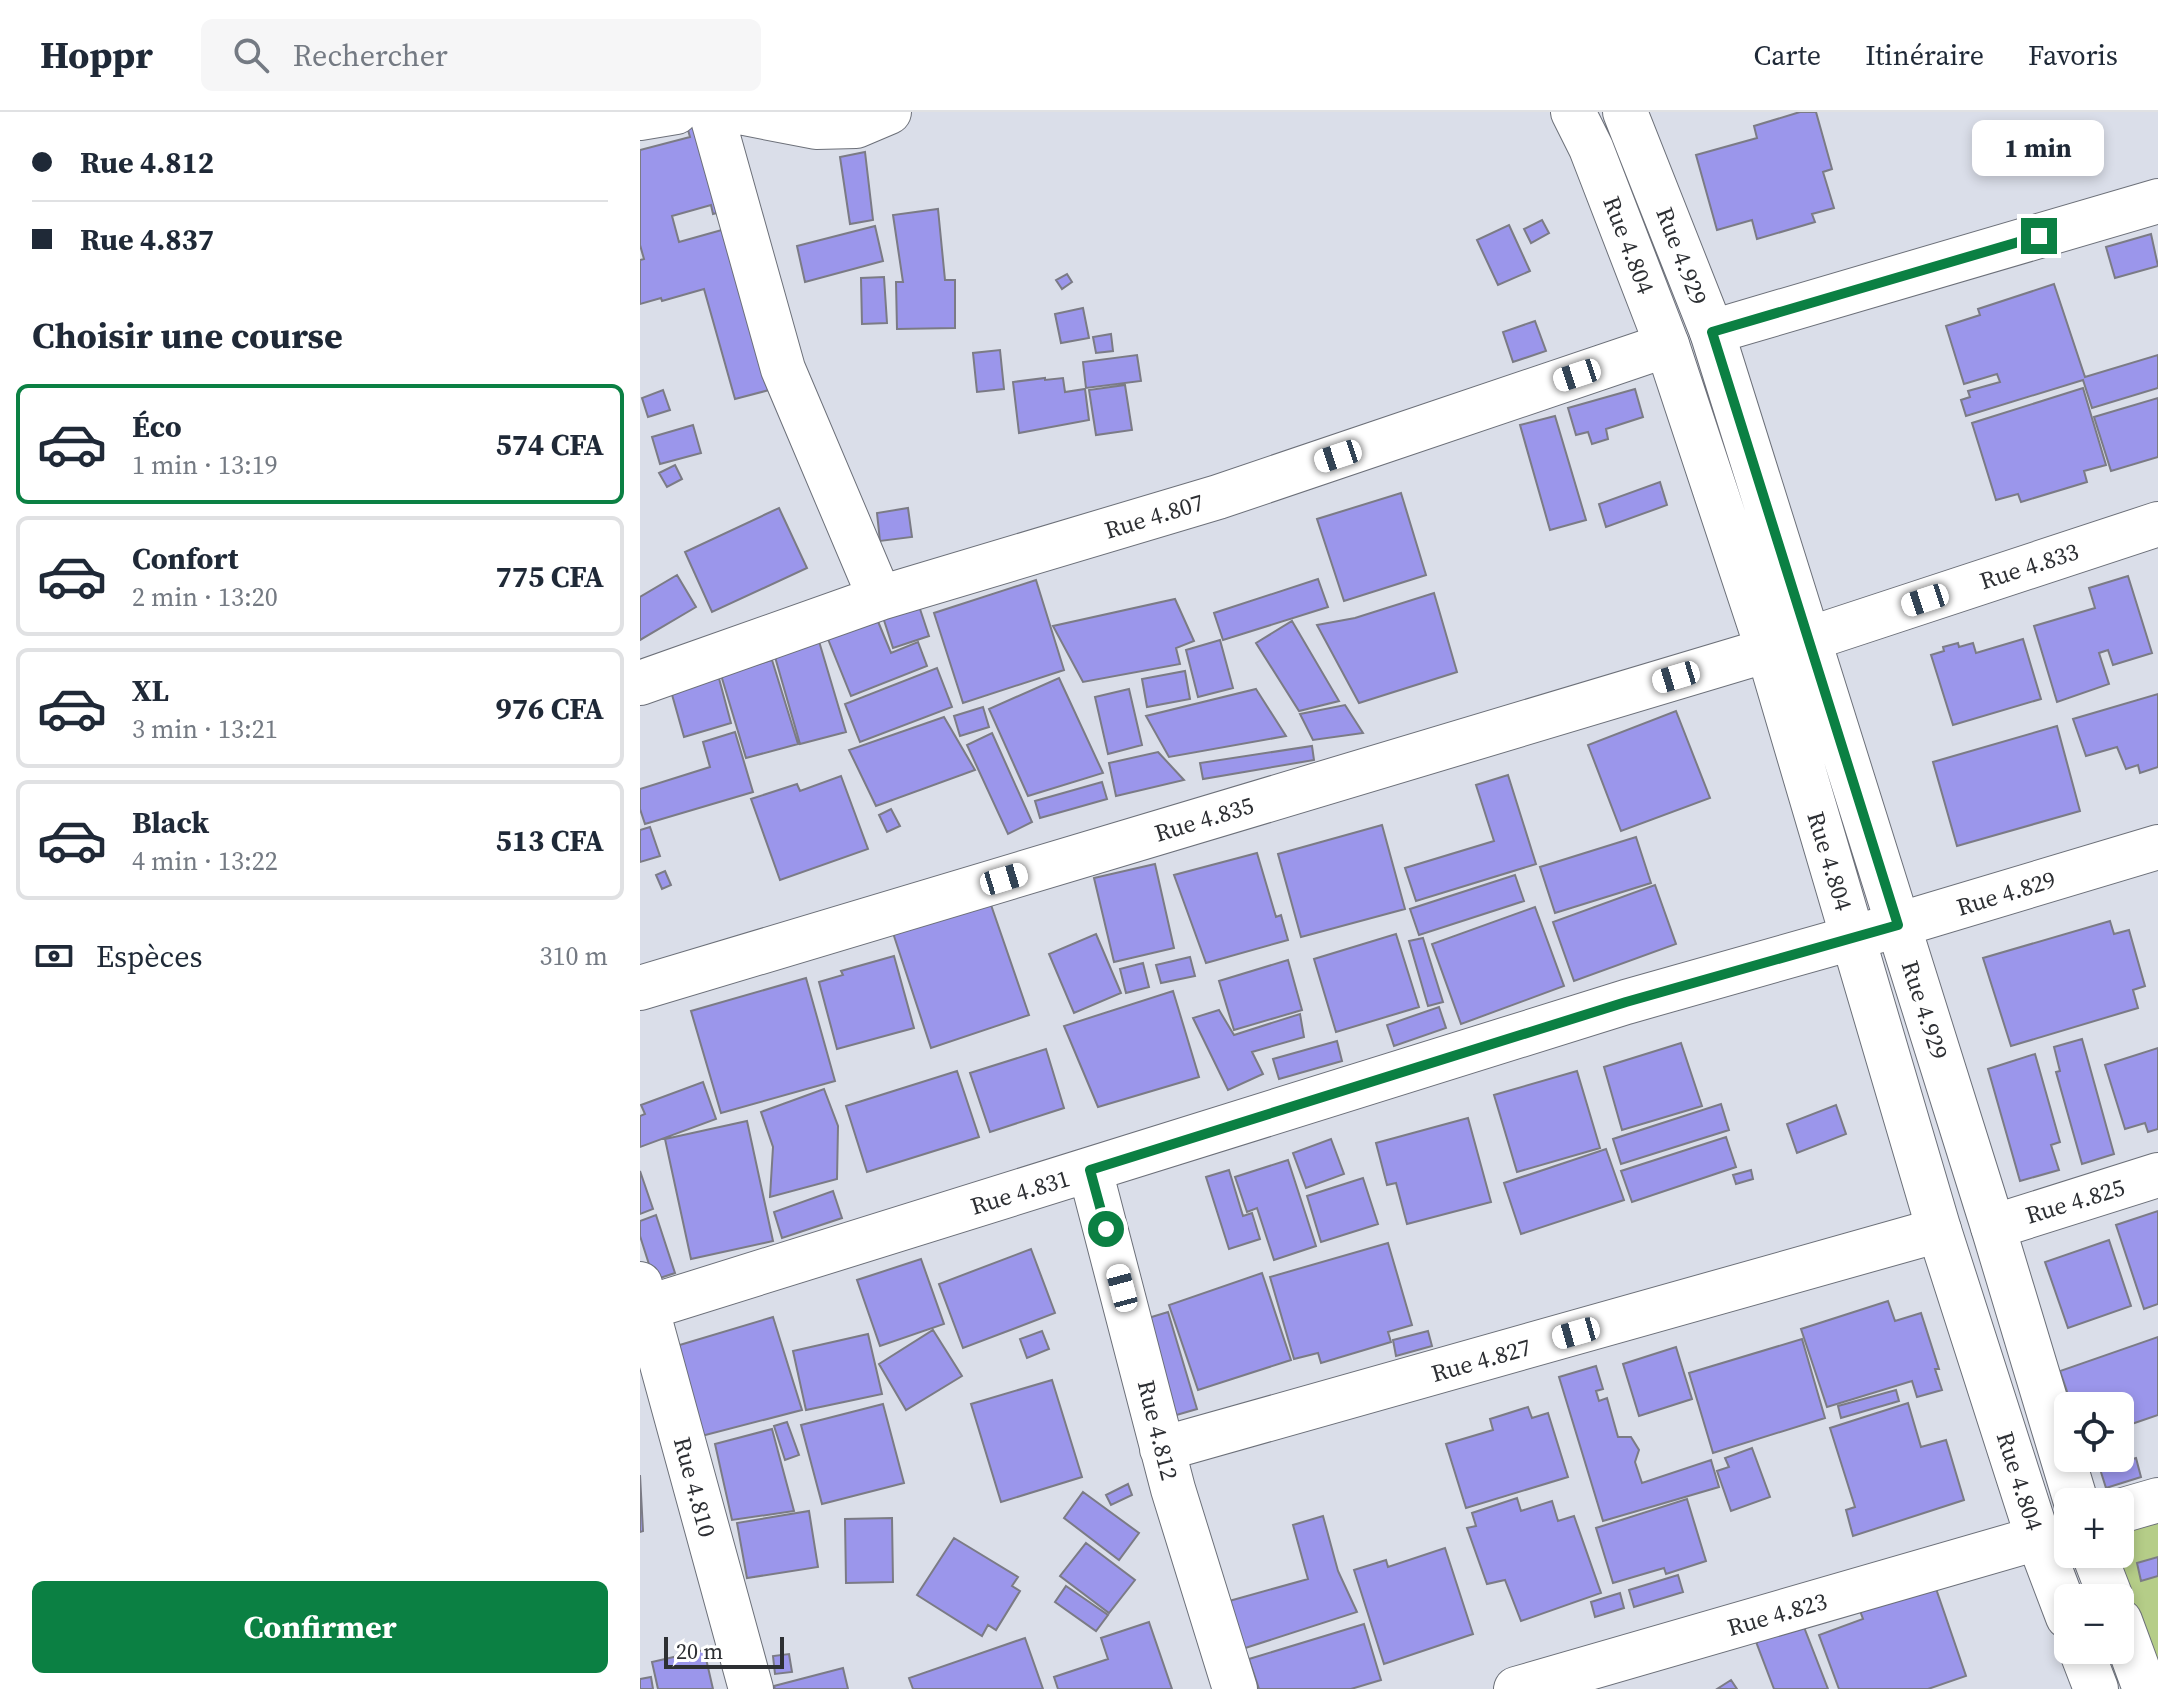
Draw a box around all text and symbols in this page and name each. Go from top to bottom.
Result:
search box [201,19,761,91]
text: Hoppr [40,29,153,81]
icon: search [229,33,273,77]
text: Rechercher [293,35,448,76]
text: Carte [1754,36,1821,74]
text: Itinéraire [1865,36,1984,74]
text: Favoris [2028,36,2118,74]
callout: 1 min [1973,120,2105,176]
text: 1 min [2004,130,2072,166]
text: Rue 4.812 [80,142,214,183]
street label: Rue 4.804 [1595,191,1663,299]
street label: Rue 4.929 [1648,202,1716,310]
route end [2021,218,2057,254]
text: Rue 4.837 [80,219,214,260]
text: Choisir une course [32,311,343,360]
car [1550,356,1604,394]
text: Éco [132,406,182,447]
icon: car [36,408,108,480]
text: 574 CFA [495,424,604,465]
car [1311,437,1365,475]
text: 1 min · 13:19 [132,447,278,483]
street label: Rue 4.807 [1100,485,1208,547]
street label: Rue 4.833 [1975,535,2083,597]
text: Confort [132,538,238,579]
icon: car [36,540,108,612]
text: 775 CFA [495,556,604,597]
text: 2 min · 13:20 [132,579,278,615]
car [1898,581,1952,619]
car [1650,659,1702,695]
text: XL [132,670,169,711]
icon: car [36,672,108,744]
text: 976 CFA [495,688,604,729]
text: 3 min · 13:21 [132,711,278,747]
street label: Rue 4.835 [1150,788,1258,850]
text: Black [132,802,209,843]
icon: car [36,804,108,876]
street label: Rue 4.804 [1799,807,1861,915]
text: 513 CFA [495,820,604,861]
text: 4 min · 13:22 [132,843,278,879]
car [978,861,1030,897]
street label: Rue 4.829 [1952,862,2060,924]
icon: cash [32,934,76,978]
text: Espèces [96,936,203,977]
text: 310 m [540,938,608,974]
street label: Rue 4.929 [1894,956,1956,1064]
street label: Rue 4.831 [966,1161,1074,1223]
street label: Rue 4.825 [2021,1170,2129,1232]
route start [1088,1211,1124,1247]
car [1104,1262,1140,1314]
car [1550,1315,1602,1351]
street label: Rue 4.827 [1427,1330,1535,1390]
street label: Rue 4.812 [1130,1376,1186,1484]
map controls [2054,1392,2134,1664]
button: locate [2054,1392,2134,1472]
street label: Rue 4.804 [1989,1427,2051,1535]
street label: Rue 4.810 [666,1433,724,1541]
button: + [2054,1488,2134,1568]
button: Confirmer [32,1581,608,1673]
street label: Rue 4.823 [1723,1584,1831,1644]
button: − [2054,1584,2134,1664]
scale bar [664,1633,784,1669]
text: 20 m [676,1636,723,1666]

